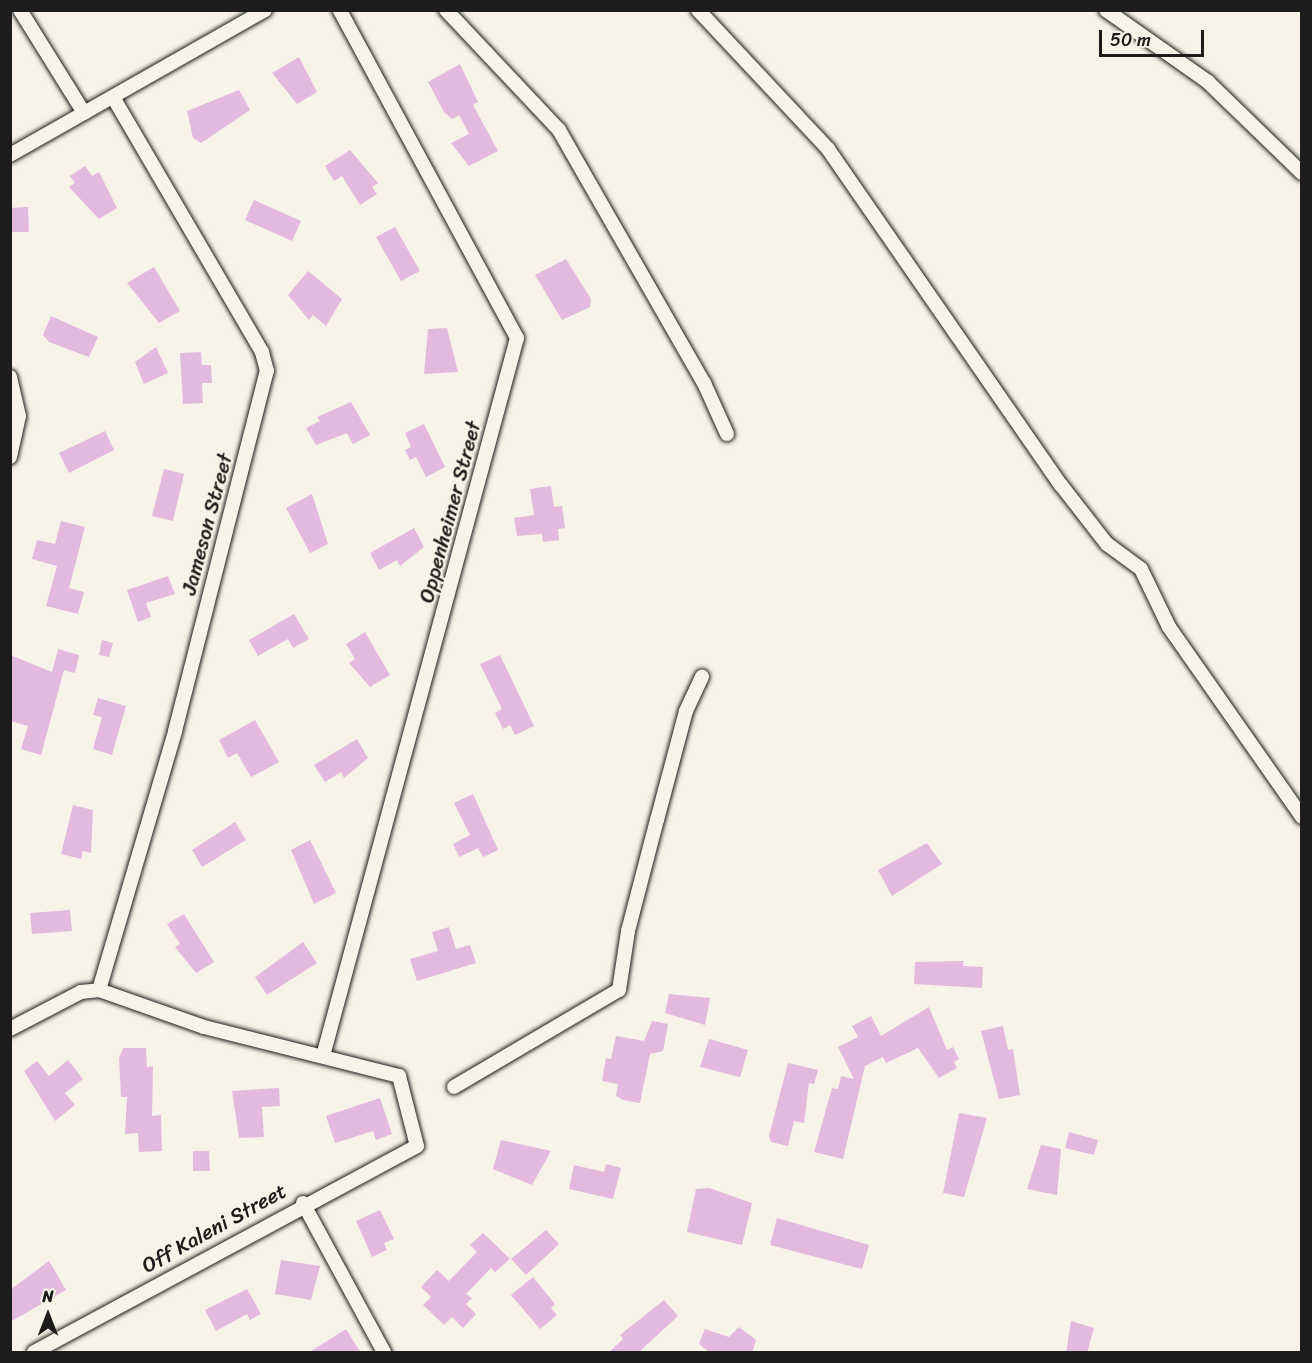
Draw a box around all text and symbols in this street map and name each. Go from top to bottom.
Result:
scale bar [1102,18,1207,56]
text: 50 m [1110,24,1151,56]
street label: Oppenheimer Street [414,418,486,606]
street label: Jameson Street [176,451,238,597]
street label: Off Kaleni Street [137,1178,291,1278]
text: N [42,1282,54,1311]
north arrow [18,1285,78,1345]

